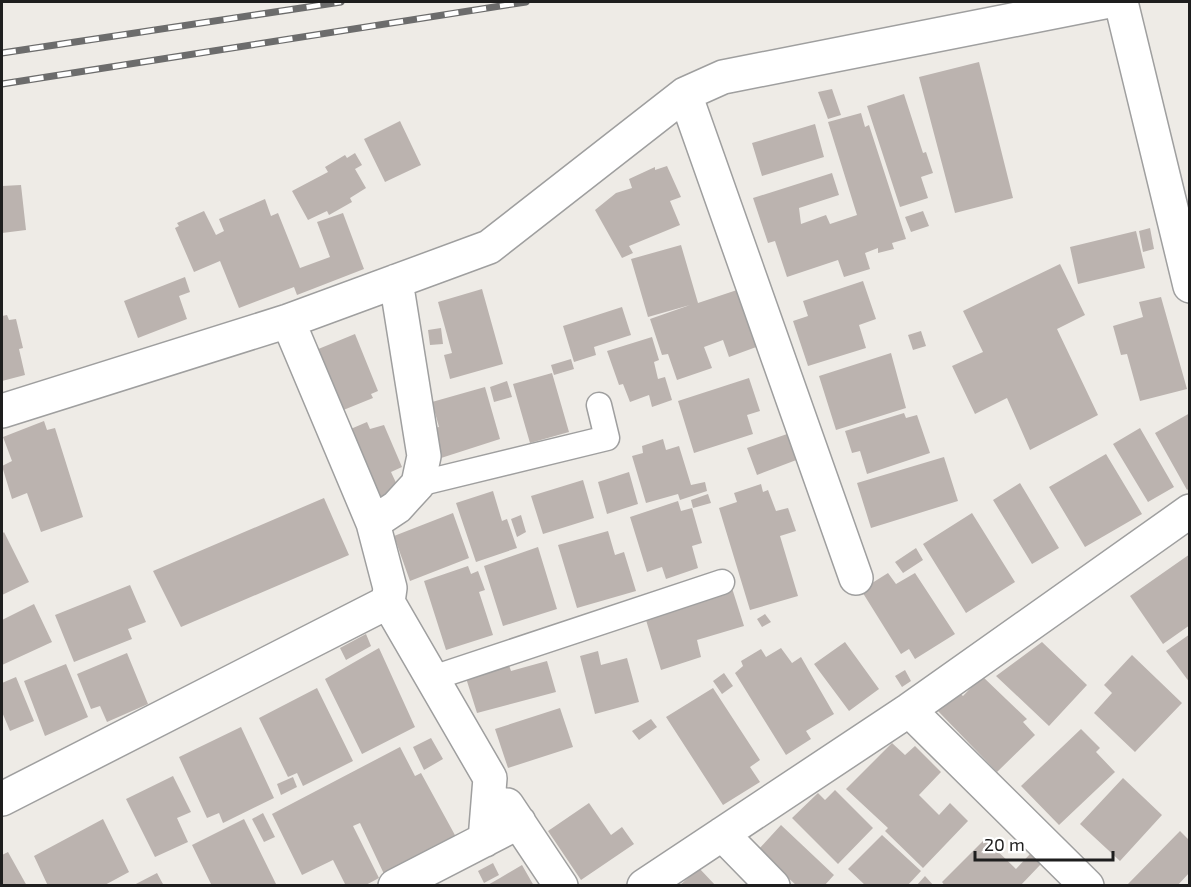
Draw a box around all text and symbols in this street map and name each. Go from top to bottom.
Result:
scale bar [975,824,1113,862]
text: 20 m [984,833,1025,855]

